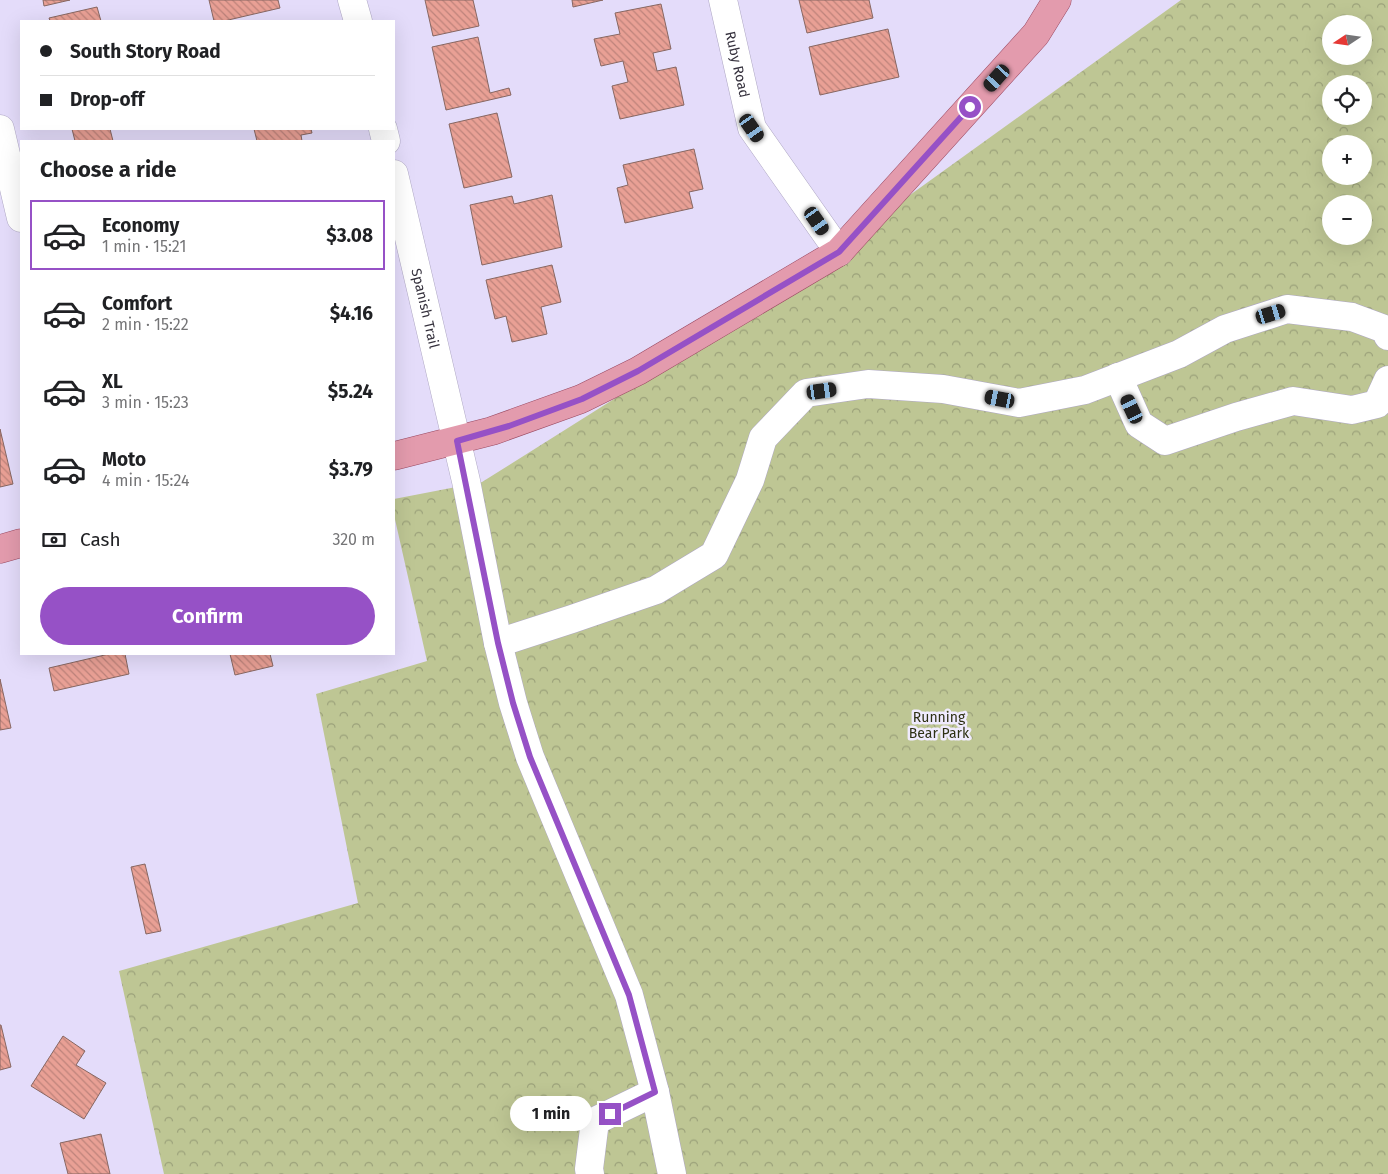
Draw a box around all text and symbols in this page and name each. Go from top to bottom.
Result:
north arrow [1322,15,1372,65]
map controls [1322,15,1372,245]
street label: Ruby Road [722,29,753,99]
text: South Story Road [70,40,221,63]
car [981,62,1012,94]
button: locate [1322,75,1372,125]
text: Drop-off [70,88,144,111]
route start [959,96,981,118]
car [737,111,766,145]
button: + [1322,135,1372,185]
text: Choose a ride [40,156,176,183]
button: − [1322,195,1372,245]
car [802,204,831,238]
icon: car [42,213,87,258]
text: Economy [102,214,179,237]
text: $3.08 [326,224,373,247]
text: 1 min · 15:21 [102,237,186,256]
street label: Spanish Trail [408,267,443,350]
icon: car [42,291,87,336]
text: Comfort [102,292,172,315]
text: $4.16 [330,302,373,325]
car [1254,302,1287,326]
text: 2 min · 15:22 [102,315,189,334]
icon: car [42,369,87,414]
text: XL [102,370,123,393]
text: $5.24 [328,380,373,403]
car [806,381,837,401]
car [983,389,1016,409]
car [1118,392,1145,426]
text: 3 min · 15:23 [102,393,189,412]
icon: car [42,447,87,492]
text: Moto [102,448,146,471]
text: $3.79 [329,458,373,481]
text: 4 min · 15:24 [102,471,189,490]
icon: cash [40,526,68,554]
text: Cash [80,528,121,551]
text: 320 m [332,530,375,549]
button: Confirm [40,587,375,645]
park label: Running Bear Park [909,709,970,742]
callout: 1 min [510,1096,592,1132]
route end [599,1103,621,1125]
text: 1 min [532,1104,570,1123]

